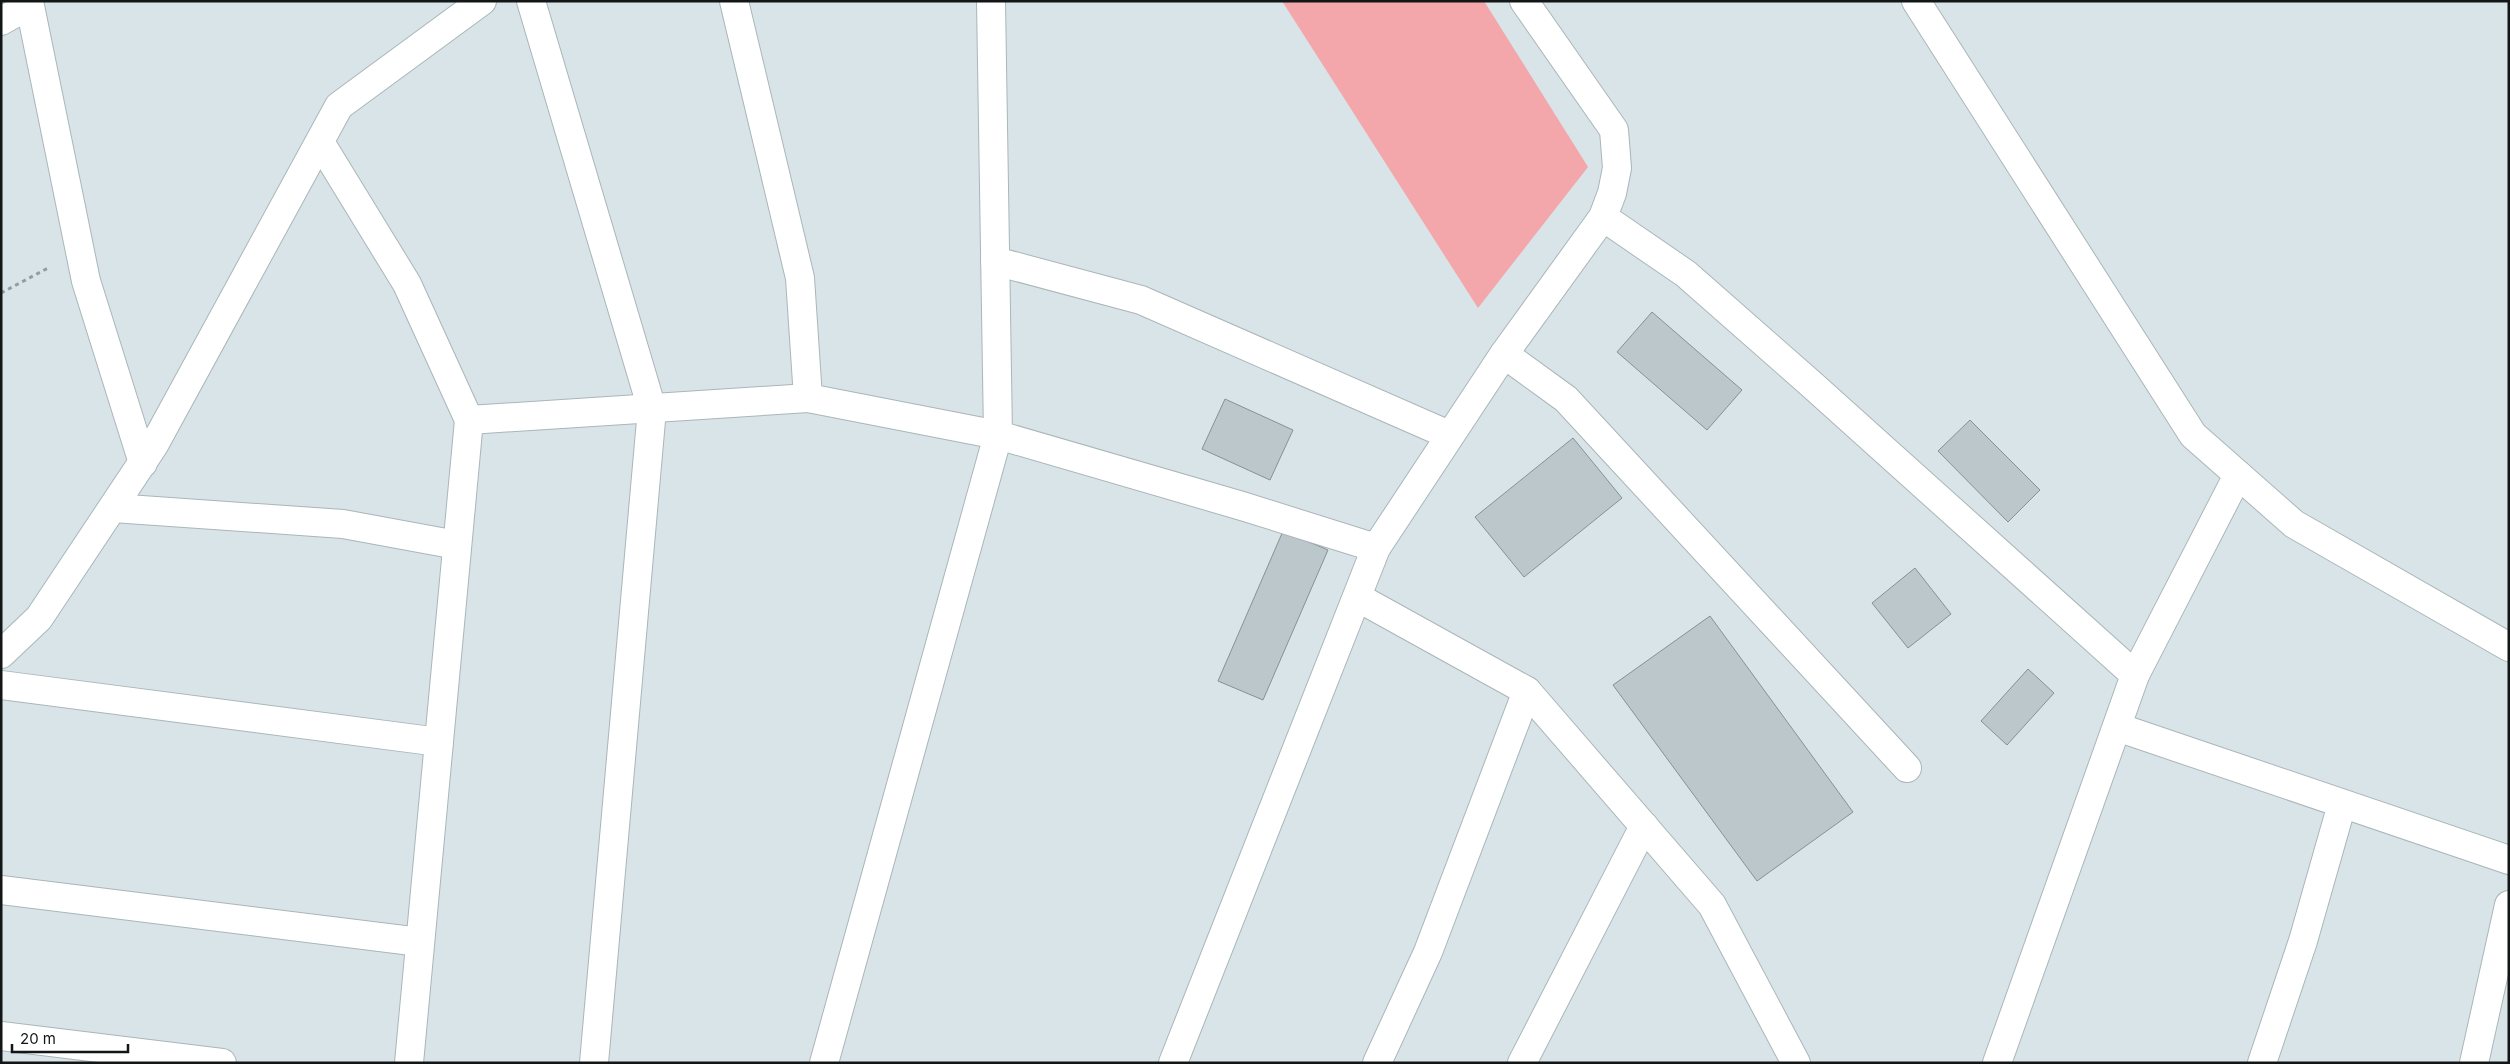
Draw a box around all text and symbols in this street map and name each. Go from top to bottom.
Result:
scale bar [12,1022,129,1054]
text: 20 m [20,1029,56,1048]

